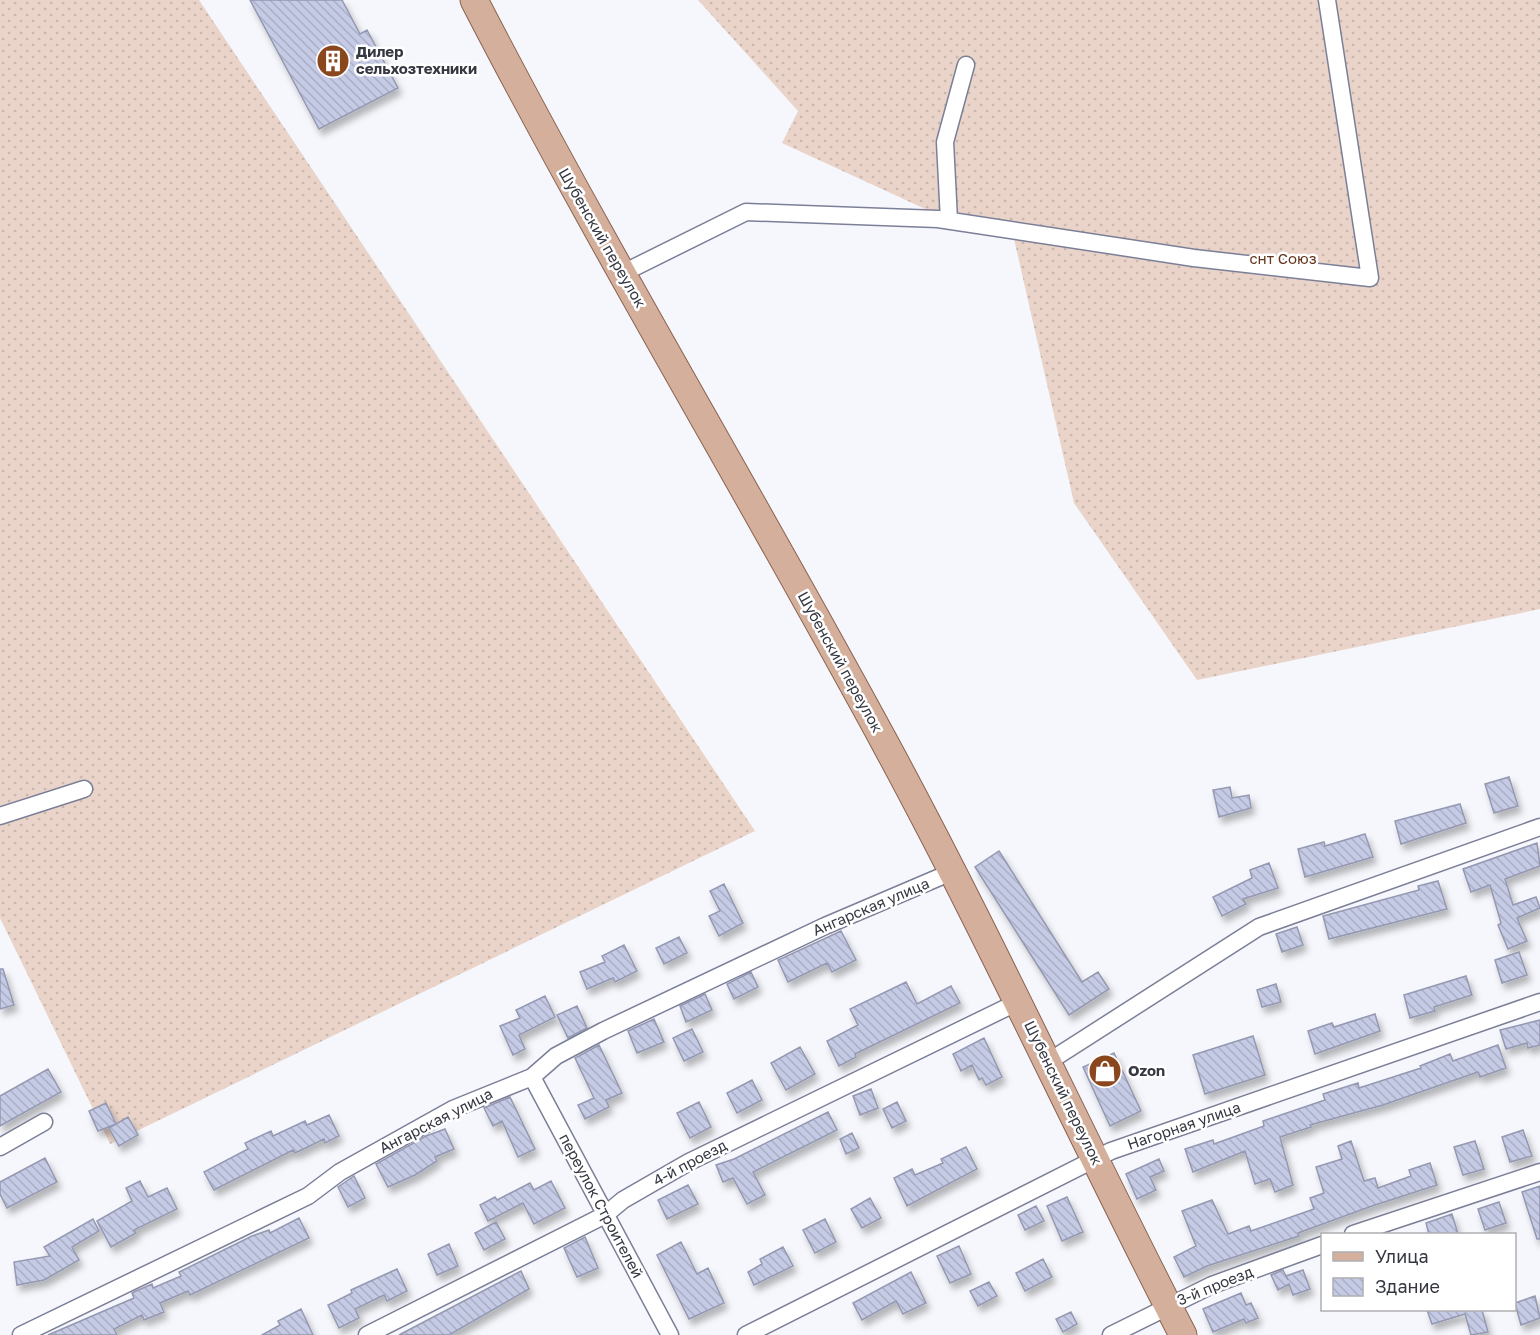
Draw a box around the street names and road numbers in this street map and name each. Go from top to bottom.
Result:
street label: Шубенский переулок [555,164,650,311]
street label: Шубенский переулок [795,588,887,735]
street label: Ангарская улица [810,873,932,939]
street label: Шубенский переулок [1021,1017,1107,1168]
street label: Ангарская улица [376,1084,495,1156]
street label: Нагорная улица [1125,1097,1243,1153]
street label: переулок Строителей [556,1130,648,1281]
street label: 4-й проезд [650,1135,729,1189]
street label: 3-й проезд [1174,1262,1255,1308]

